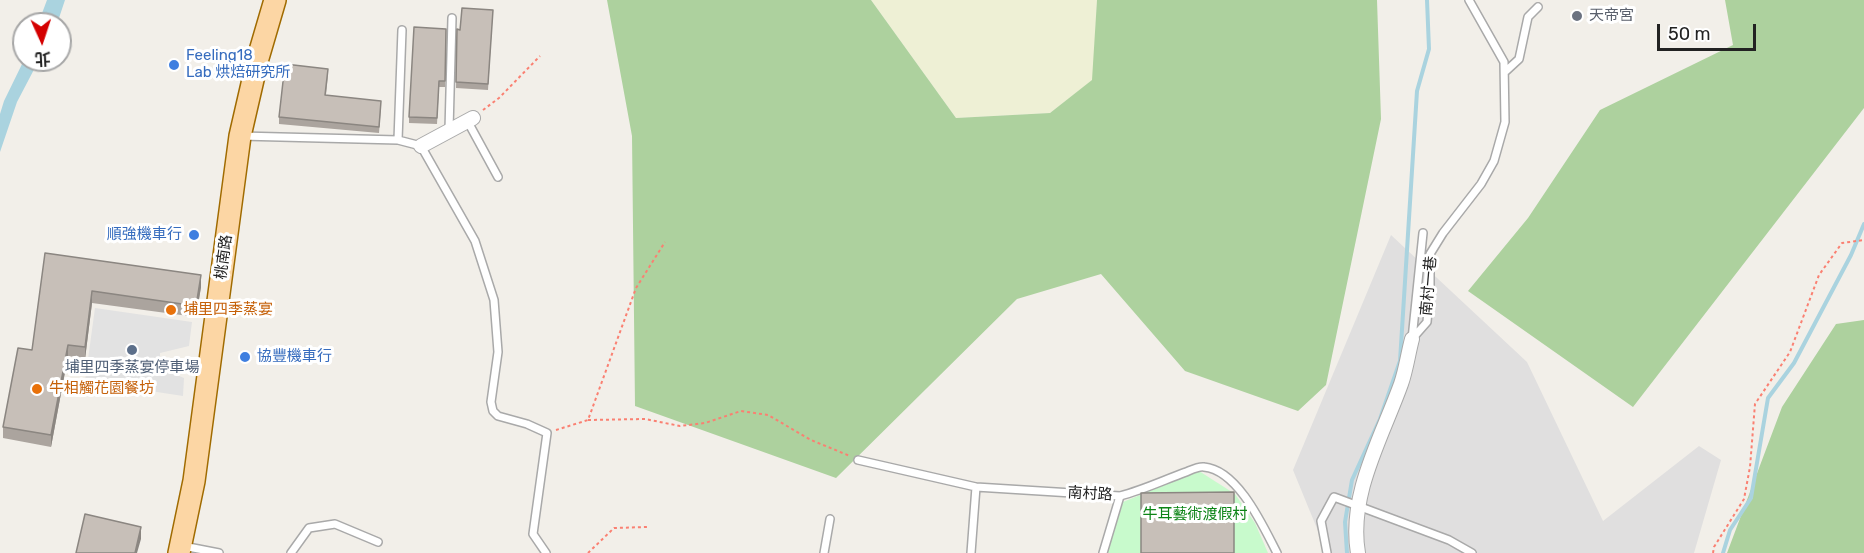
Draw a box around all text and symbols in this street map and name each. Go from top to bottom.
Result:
place label: 天帝宮 [1589,7,1634,25]
marker: 天帝宮 [1570,9,1584,23]
north arrow [12,12,72,72]
scale bar [1660,12,1759,50]
text: 50 m [1668,23,1711,45]
place label: Feeling18 Lab 烘焙研究所 [186,47,290,82]
text: 北 [34,49,51,68]
marker: Feeling18 Lab 烘焙研究所 [167,58,181,72]
place label: 順強機車行 [107,226,182,244]
marker: 順強機車行 [187,228,201,242]
street label: 桃南路 [212,233,236,281]
street label: 南村一巷 [1417,255,1441,317]
place label: 埔里四季蒸宴 [183,301,273,319]
marker: 埔里四季蒸宴 [164,303,178,317]
marker: 埔里四季蒸宴停車場 [125,343,139,357]
place label: 協豐機車行 [257,348,332,366]
marker: 協豐機車行 [238,350,252,364]
place label: 埔里四季蒸宴停車場 [65,359,199,377]
place label: 牛相觸花園餐坊 [49,380,154,398]
marker: 牛相觸花園餐坊 [30,382,44,396]
street label: 南村路 [1067,484,1113,504]
park label: 牛耳藝術渡假村 [1143,506,1247,524]

